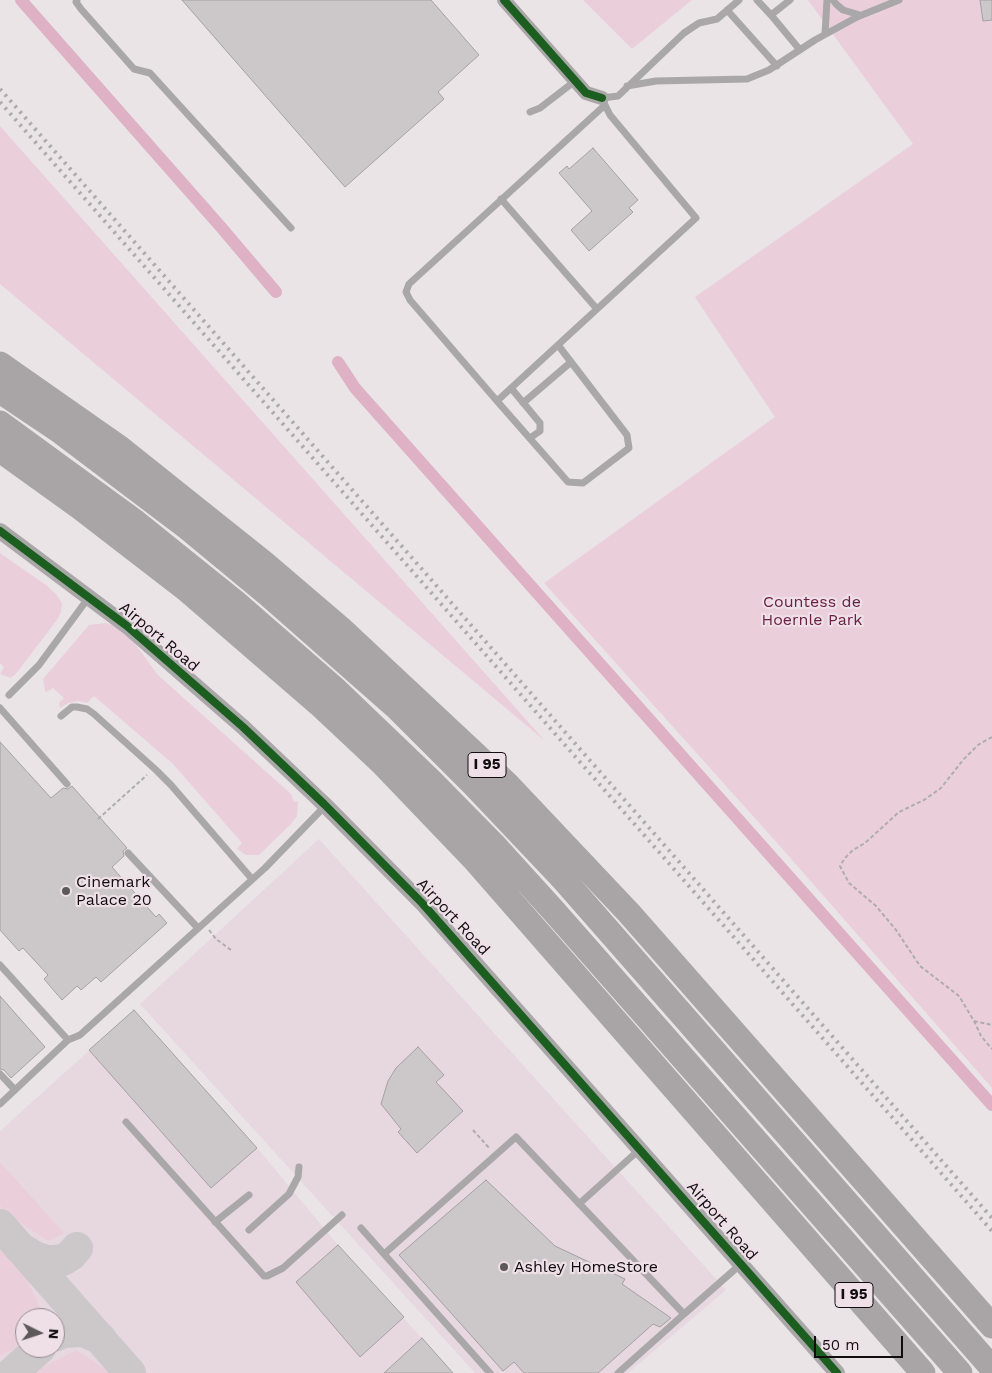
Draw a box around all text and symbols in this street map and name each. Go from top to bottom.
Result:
park label: Countess de Hoernle Park [762,592,862,630]
street label: Airport Road [115,598,203,676]
road number: I 95 [468,752,506,778]
place label: Cinemark Palace 20 [76,872,152,910]
street label: Airport Road [412,875,494,959]
marker: Cinemark Palace 20 [60,885,72,897]
street label: Airport Road [683,1178,761,1264]
place label: Ashley HomeStore [514,1257,658,1277]
marker: Ashley HomeStore [498,1261,510,1273]
road number: I 95 [835,1282,873,1308]
north arrow [15,1308,65,1358]
scale bar [817,1326,906,1358]
text: N [46,1328,62,1340]
text: 50 m [822,1336,859,1354]

